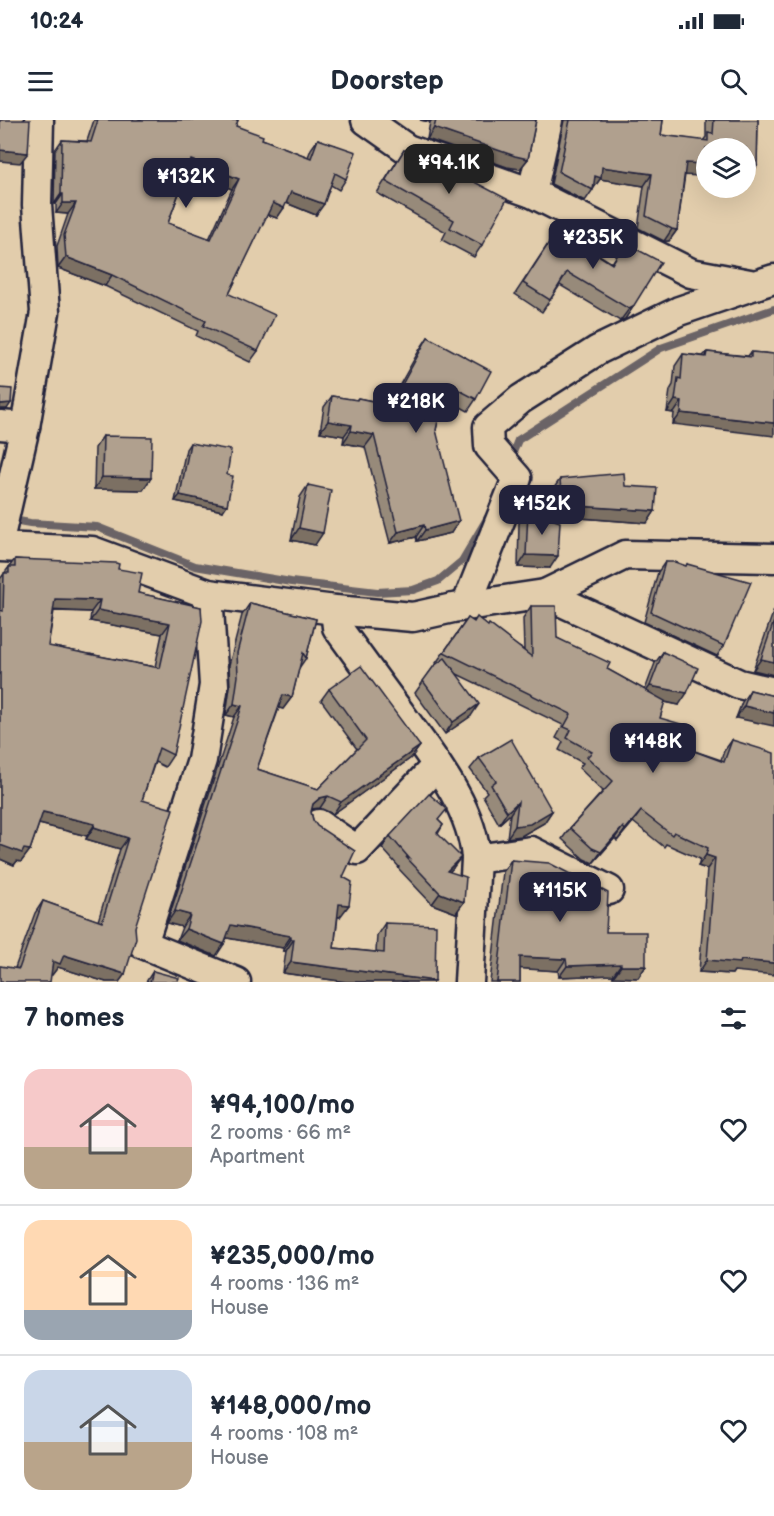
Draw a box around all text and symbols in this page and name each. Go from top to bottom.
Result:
text: 10:24 [30,8,84,35]
icon: menu [24,65,57,98]
text: Doorstep [330,65,444,97]
icon: search [717,65,750,98]
map controls [696,138,756,198]
button: layers [696,138,756,198]
pin: ¥94.1K [400,144,498,195]
text: ¥94.1K [418,151,480,175]
pin: ¥132K [144,158,228,209]
text: ¥132K [157,165,215,189]
pin: ¥235K [551,219,635,270]
text: ¥235K [563,226,623,250]
pin: ¥218K [374,383,458,434]
text: ¥218K [387,390,445,414]
pin: ¥152K [500,485,584,536]
text: ¥152K [513,492,571,516]
pin: ¥148K [611,723,695,774]
text: ¥148K [624,730,682,754]
pin: ¥115K [518,872,602,923]
text: ¥115K [533,879,587,903]
icon: filters [717,1002,750,1035]
text: 7 homes [24,1003,124,1034]
text: ¥94,100/mo [210,1090,355,1121]
icon: home [72,1093,144,1165]
icon: heart [717,1113,750,1146]
text: 2 rooms · 66 m² [210,1121,351,1145]
text: Apartment [210,1145,305,1169]
text: ¥235,000/mo [210,1241,375,1272]
icon: home [72,1244,144,1316]
icon: heart [717,1264,750,1297]
text: 4 rooms · 136 m² [210,1272,359,1296]
text: House [210,1296,269,1320]
text: ¥148,000/mo [210,1391,371,1422]
icon: home [72,1394,144,1466]
icon: heart [717,1414,750,1447]
text: 4 rooms · 108 m² [210,1422,358,1446]
text: House [210,1446,269,1470]

